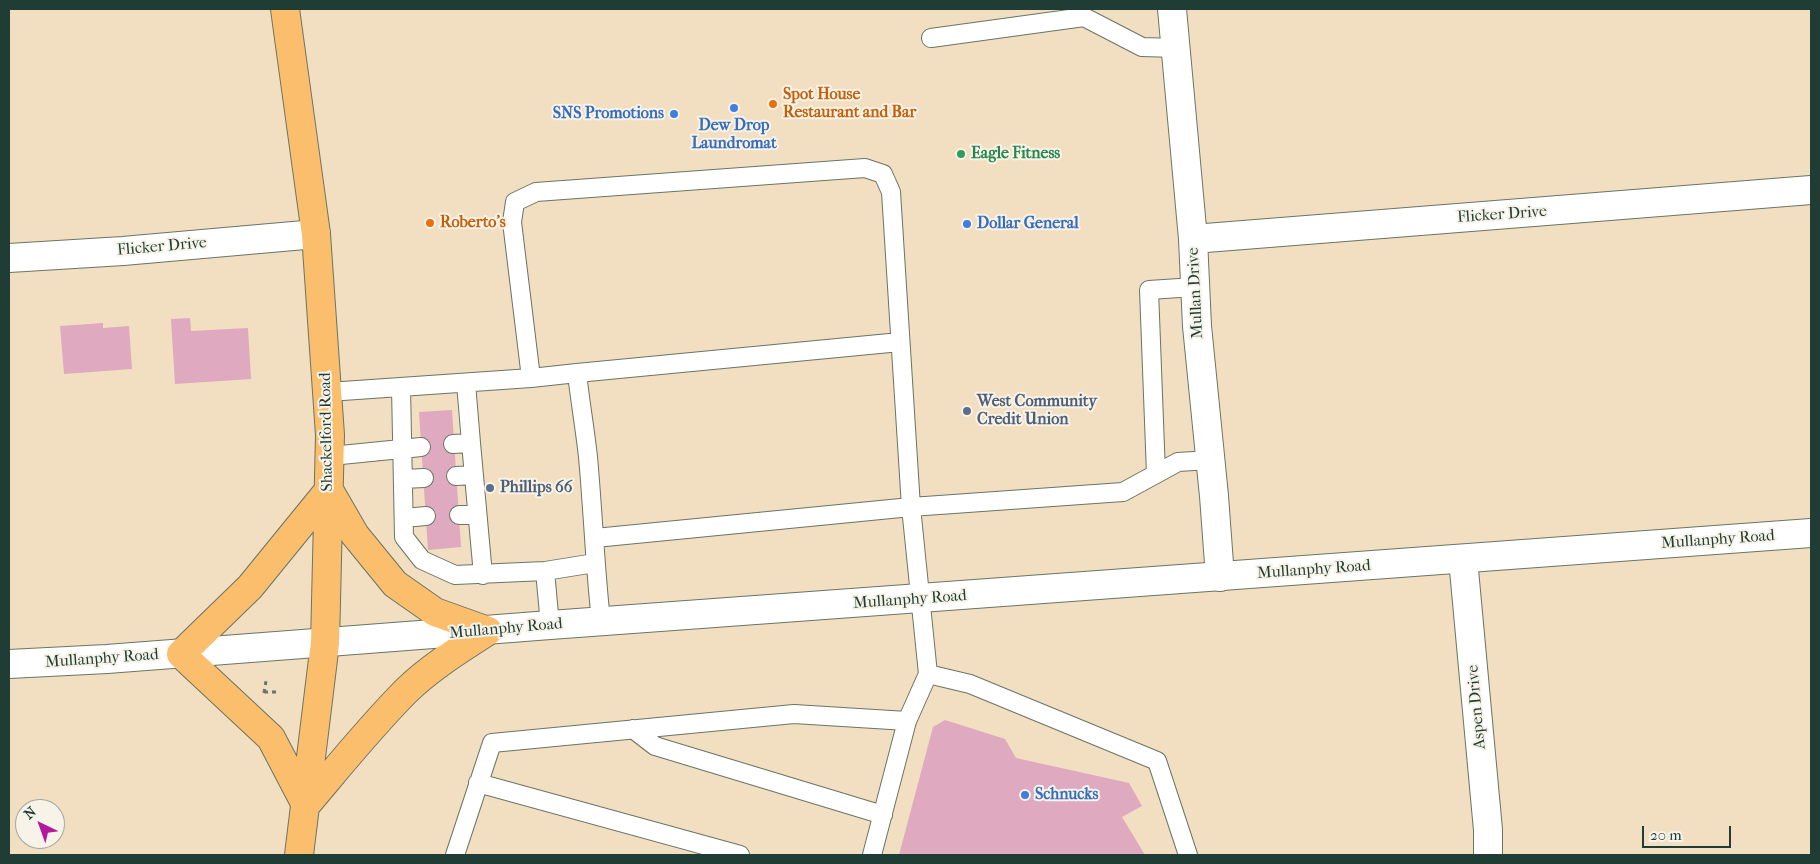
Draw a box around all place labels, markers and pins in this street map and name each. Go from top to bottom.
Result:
place label: Spot House Restaurant and Bar [783,85,916,123]
marker: Spot House Restaurant and Bar [767,98,779,110]
marker: Dew Drop Laundromat [728,102,740,114]
place label: SNS Promotions [553,104,664,124]
marker: SNS Promotions [668,108,680,120]
place label: Dew Drop Laundromat [691,116,777,154]
place label: Eagle Fitness [971,144,1060,164]
marker: Eagle Fitness [955,148,967,160]
place label: Roberto's [440,213,506,233]
place label: Dollar General [977,214,1079,234]
marker: Roberto's [424,217,436,229]
marker: Dollar General [961,218,973,230]
place label: West Community Credit Union [977,392,1097,430]
marker: West Community Credit Union [961,405,973,417]
place label: Phillips 66 [500,478,572,498]
marker: Phillips 66 [484,482,496,494]
place label: Schnucks [1035,785,1098,805]
marker: Schnucks [1019,789,1031,801]

